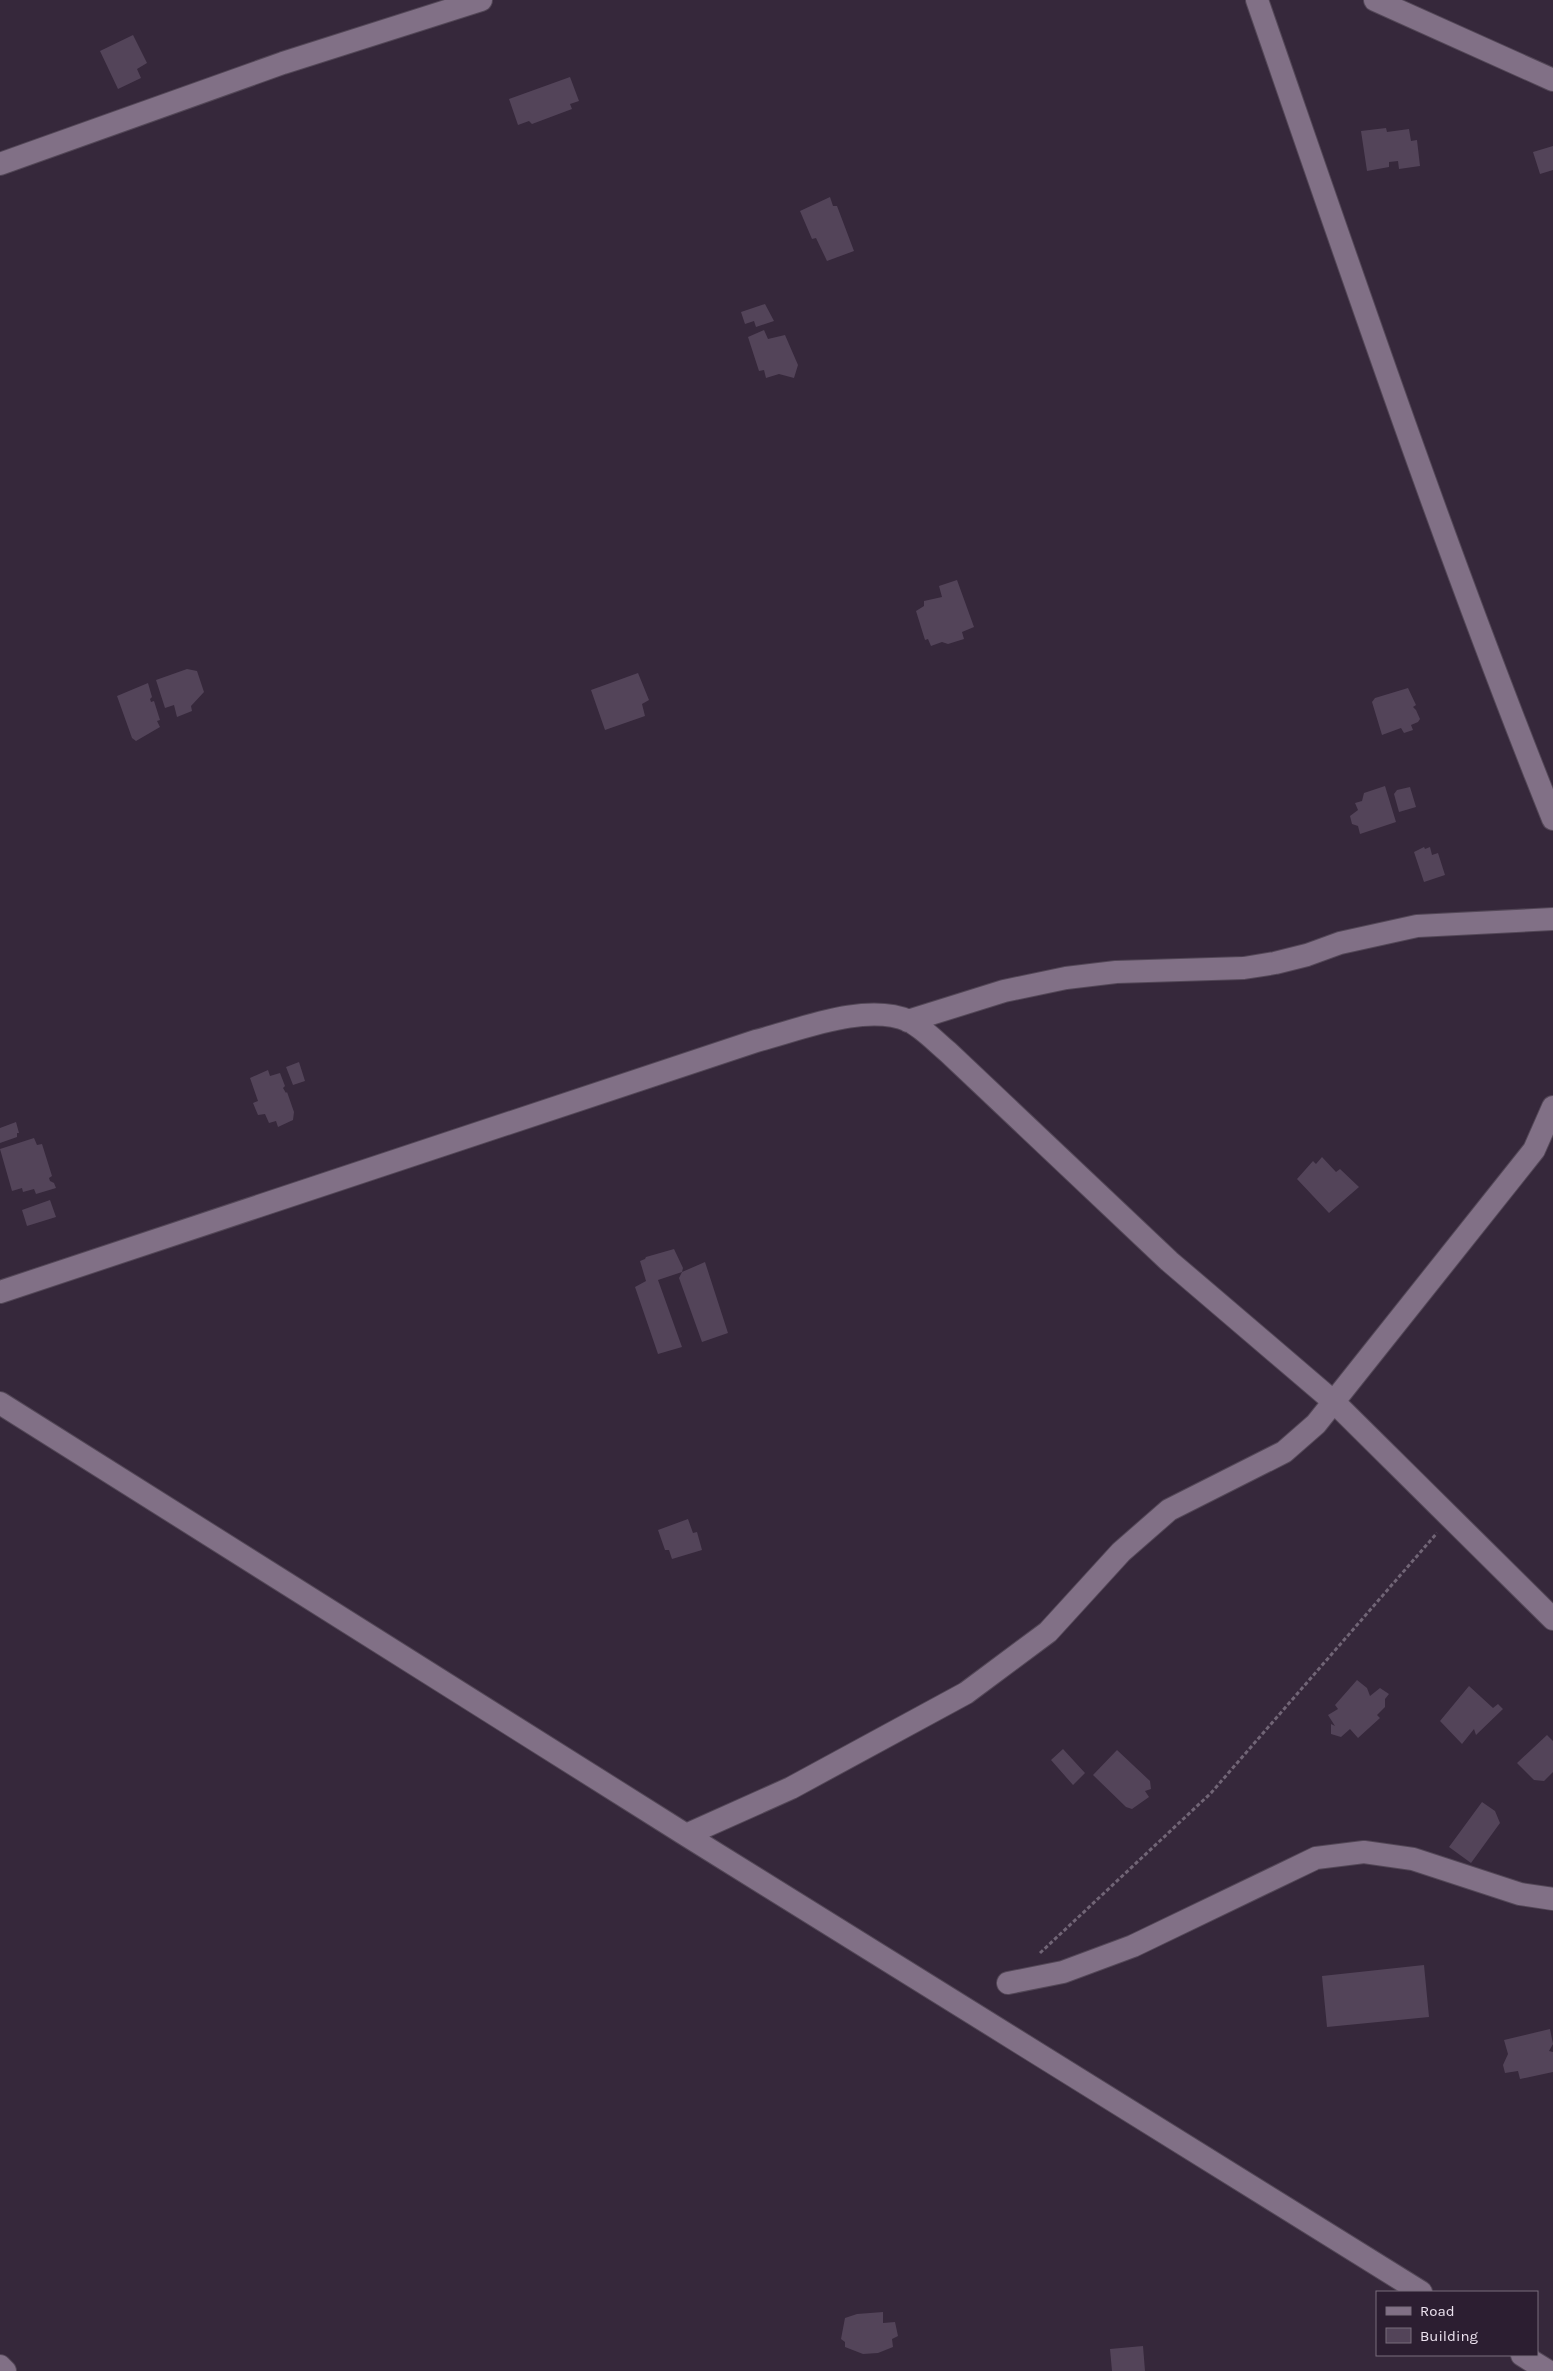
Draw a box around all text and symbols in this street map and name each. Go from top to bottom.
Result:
legend [1376,2291,1538,2356]
text: Road [1420,2302,1455,2320]
text: Building [1420,2327,1478,2345]

